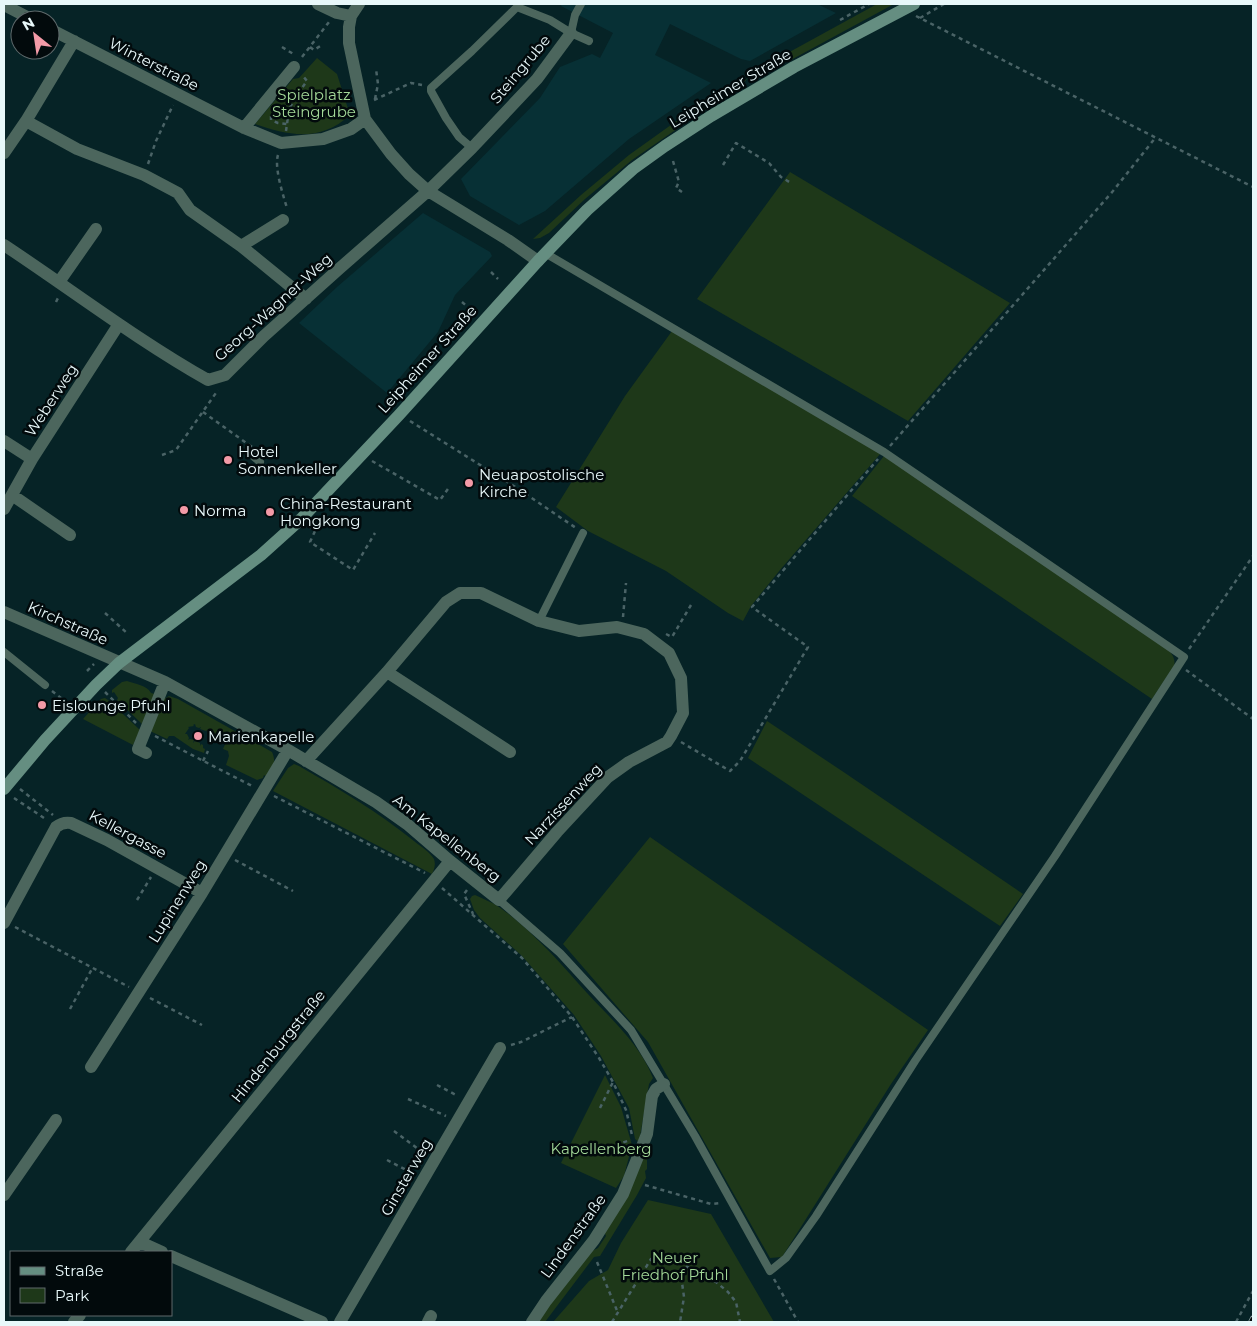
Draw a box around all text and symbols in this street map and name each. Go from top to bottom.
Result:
north arrow [10,10,60,60]
text: N [19,13,38,34]
street label: Steingrube [486,31,554,107]
street label: Winterstraße [106,33,202,95]
street label: Leipheimer Straße [666,44,794,132]
park label: Spielplatz Steingrube [272,85,356,121]
street label: Georg-Wagner-Weg [210,249,336,365]
street label: Leipheimer Straße [374,301,480,417]
street label: Weberweg [21,360,81,440]
place label: Hotel Sonnenkeller [238,442,337,478]
marker: Hotel Sonnenkeller [222,454,234,466]
place label: Neuapostolische Kirche [479,465,604,501]
marker: Neuapostolische Kirche [463,477,475,489]
place label: China-Restaurant Hongkong [280,494,412,530]
place label: Norma [194,501,246,520]
marker: Norma [178,504,190,516]
marker: China-Restaurant Hongkong [264,506,276,518]
street label: Kirchstraße [25,597,111,649]
place label: Eislounge Pfuhl [52,696,170,715]
marker: Eislounge Pfuhl [36,699,48,711]
place label: Marienkapelle [208,727,314,746]
marker: Marienkapelle [192,730,204,742]
street label: Narzissenweg [520,759,606,849]
street label: Am Kapellenberg [389,790,505,886]
street label: Kellergasse [86,806,170,862]
street label: Lupinenweg [144,856,210,946]
street label: Hindenburgstraße [227,986,329,1106]
street label: Ginsterweg [376,1135,436,1219]
park label: Kapellenberg [550,1139,652,1158]
street label: Lindenstraße [536,1190,610,1282]
park label: Neuer Friedhof Pfuhl [621,1248,729,1284]
legend [10,1251,172,1316]
text: Straße [55,1261,104,1280]
text: Park [55,1286,89,1305]

